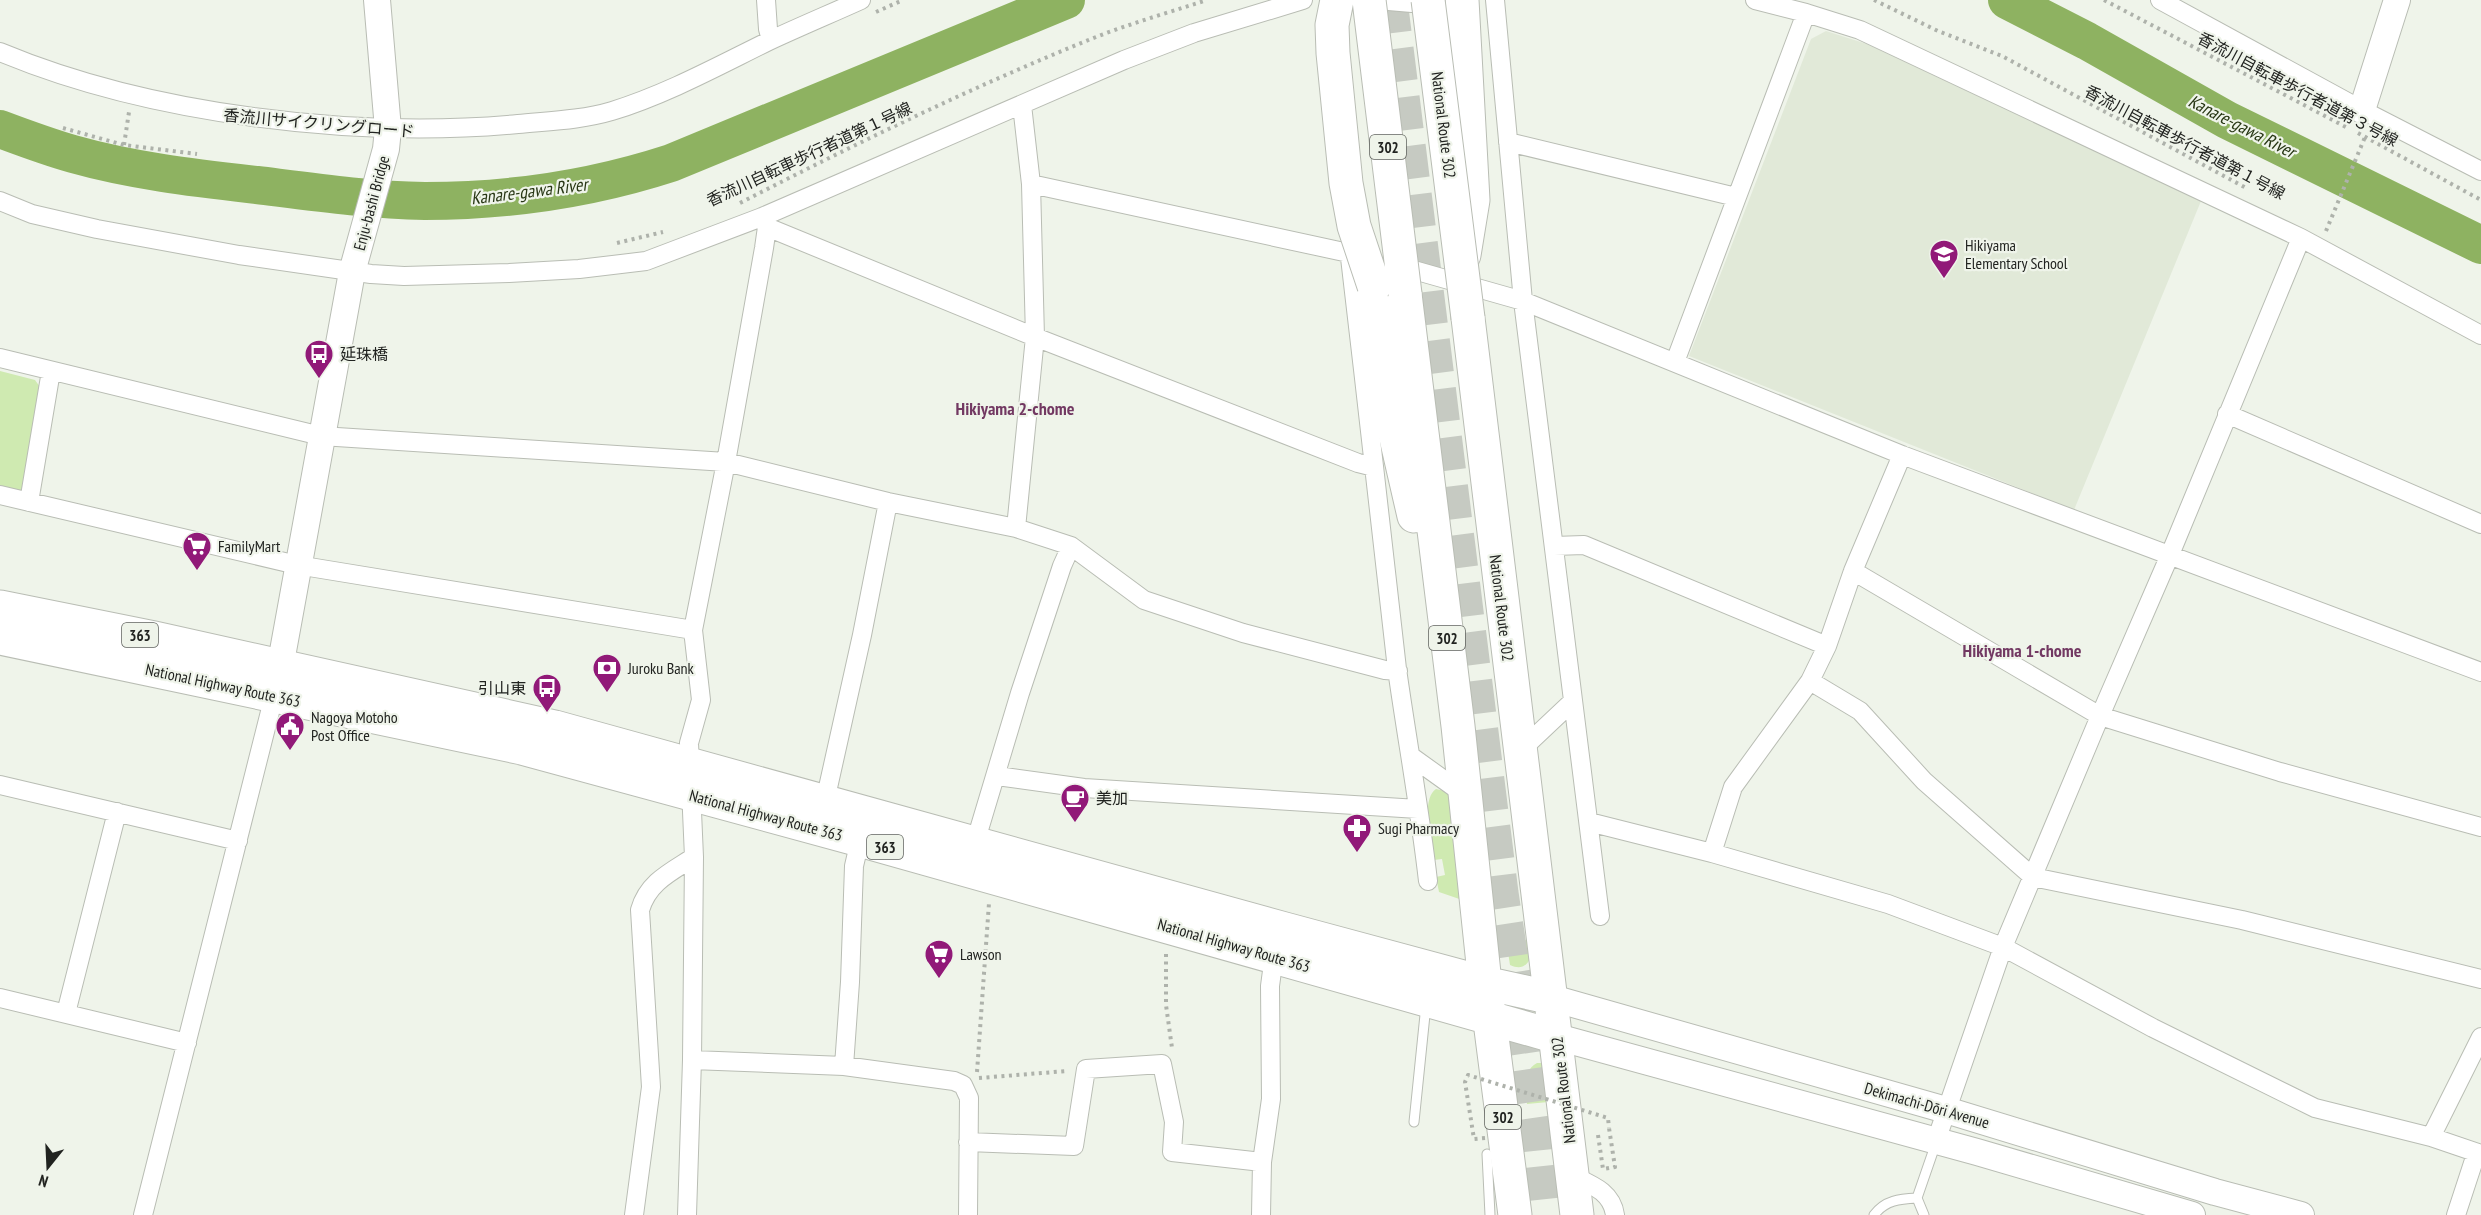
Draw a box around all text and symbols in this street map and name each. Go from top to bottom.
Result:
street label: 香流川自転車歩行者道第３号線 [2194,28,2402,150]
street label: National Route 302 [1428,71,1460,179]
street label: 香流川自転車歩行者道第１号線 [2081,81,2289,203]
water label: Kanare-gawa River [2185,89,2302,164]
street label: 香流川自転車歩行者道第１号線 [703,98,915,210]
street label: 香流川サイクリングロード [223,105,415,141]
road number: 302 [1370,135,1406,159]
street label: Enju-bashi Bridge [349,153,393,253]
water label: Kanare-gawa River [470,172,591,210]
place label: Hikiyama Elementary School [1965,235,2068,273]
school or university icon: Hikiyama Elementary School [1928,238,1960,280]
bus stop icon: 延珠橋 [303,338,335,380]
place label: 延珠橋 [340,344,388,364]
district label: Hikiyama 2-chome [956,397,1075,420]
supermarket icon: FamilyMart [181,530,213,572]
place label: FamilyMart [218,536,281,556]
street label: National Route 302 [1486,554,1518,662]
road number: 363 [122,623,158,647]
road number: 302 [1429,626,1465,650]
district label: Hikiyama 1-chome [1963,639,2082,662]
bank icon: Juroku Bank [591,652,623,694]
place label: Juroku Bank [627,658,695,678]
street label: National Highway Route 363 [144,659,302,711]
bus stop icon: 引山東 [531,672,563,714]
place label: 引山東 [478,678,526,698]
place label: Nagoya Motoho Post Office [311,707,398,745]
public building icon: Nagoya Motoho Post Office [274,710,306,752]
cafe icon: 美加 [1059,782,1091,824]
street label: National Highway Route 363 [687,785,845,845]
place label: 美加 [1096,788,1128,808]
pharmacy icon: Sugi Pharmacy [1341,812,1373,854]
place label: Sugi Pharmacy [1378,818,1459,838]
road number: 363 [867,835,903,859]
street label: National Highway Route 363 [1155,914,1313,976]
supermarket icon: Lawson [923,938,955,980]
place label: Lawson [960,944,1002,964]
street label: National Route 302 [1547,1036,1579,1144]
street label: Dekimachi-Dōri Avenue [1862,1078,1992,1132]
road number: 302 [1485,1105,1521,1129]
north arrow [18,1137,78,1197]
text: N [36,1170,51,1192]

